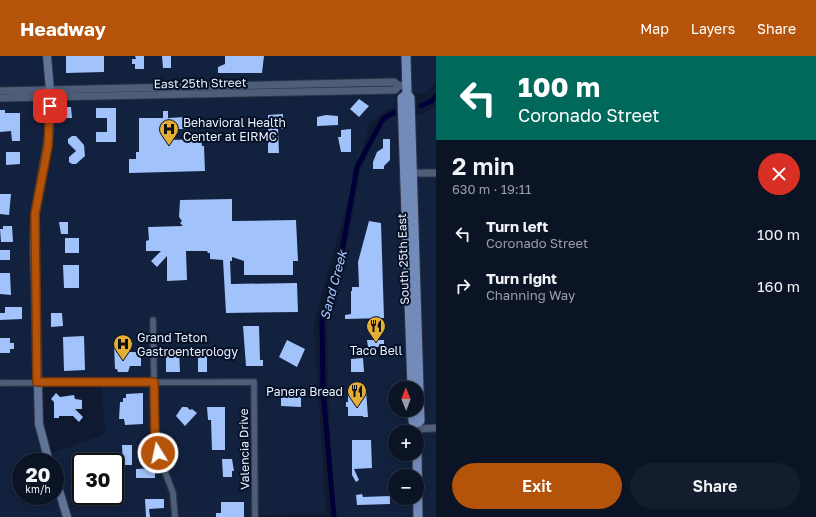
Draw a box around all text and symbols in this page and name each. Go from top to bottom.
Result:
text: Headway [20,17,106,40]
text: Map [640,20,669,37]
text: Layers [691,20,735,37]
text: Share [757,20,796,37]
text: 100 m [518,70,600,103]
icon: left [452,72,504,124]
street label: East 25th Street [153,75,247,91]
pin [33,89,67,123]
icon: arrive [39,95,61,117]
text: Coronado Street [518,104,660,126]
place label: Behavioral Health Center at EIRMC [183,115,286,144]
hospital icon: Behavioral Health Center at EIRMC [158,118,180,146]
text: 2 min [452,151,514,180]
button: close [758,153,800,195]
text: 630 m · 19:11 [452,181,531,197]
street label: South 25th East [394,213,412,305]
text: Turn left [486,217,548,235]
icon: left [452,223,474,245]
text: 100 m [757,225,800,243]
text: Coronado Street [486,235,588,251]
water label: Sand Creek [316,247,350,321]
text: Turn right [486,269,557,287]
icon: right [452,275,474,297]
text: 160 m [757,277,800,295]
text: Channing Way [486,287,575,303]
restaurant icon: Taco Bell [365,315,387,343]
place label: Grand Teton Gastroenterology [137,330,238,359]
hospital icon: Grand Teton Gastroenterology [112,333,134,361]
place label: Taco Bell [350,343,402,358]
restaurant icon: Panera Bread [346,380,368,408]
north arrow [388,381,424,417]
map controls [388,381,424,505]
place label: Panera Bread [266,384,343,399]
street label: Valencia Drive [236,408,252,490]
button: + [388,425,424,461]
position arrow [137,432,179,474]
speed limit sign: 30 [72,453,124,505]
text: 20 [25,462,51,486]
button: Exit [452,463,622,509]
button: Share [630,463,800,509]
button: − [388,469,424,505]
text: km/h [25,483,51,495]

